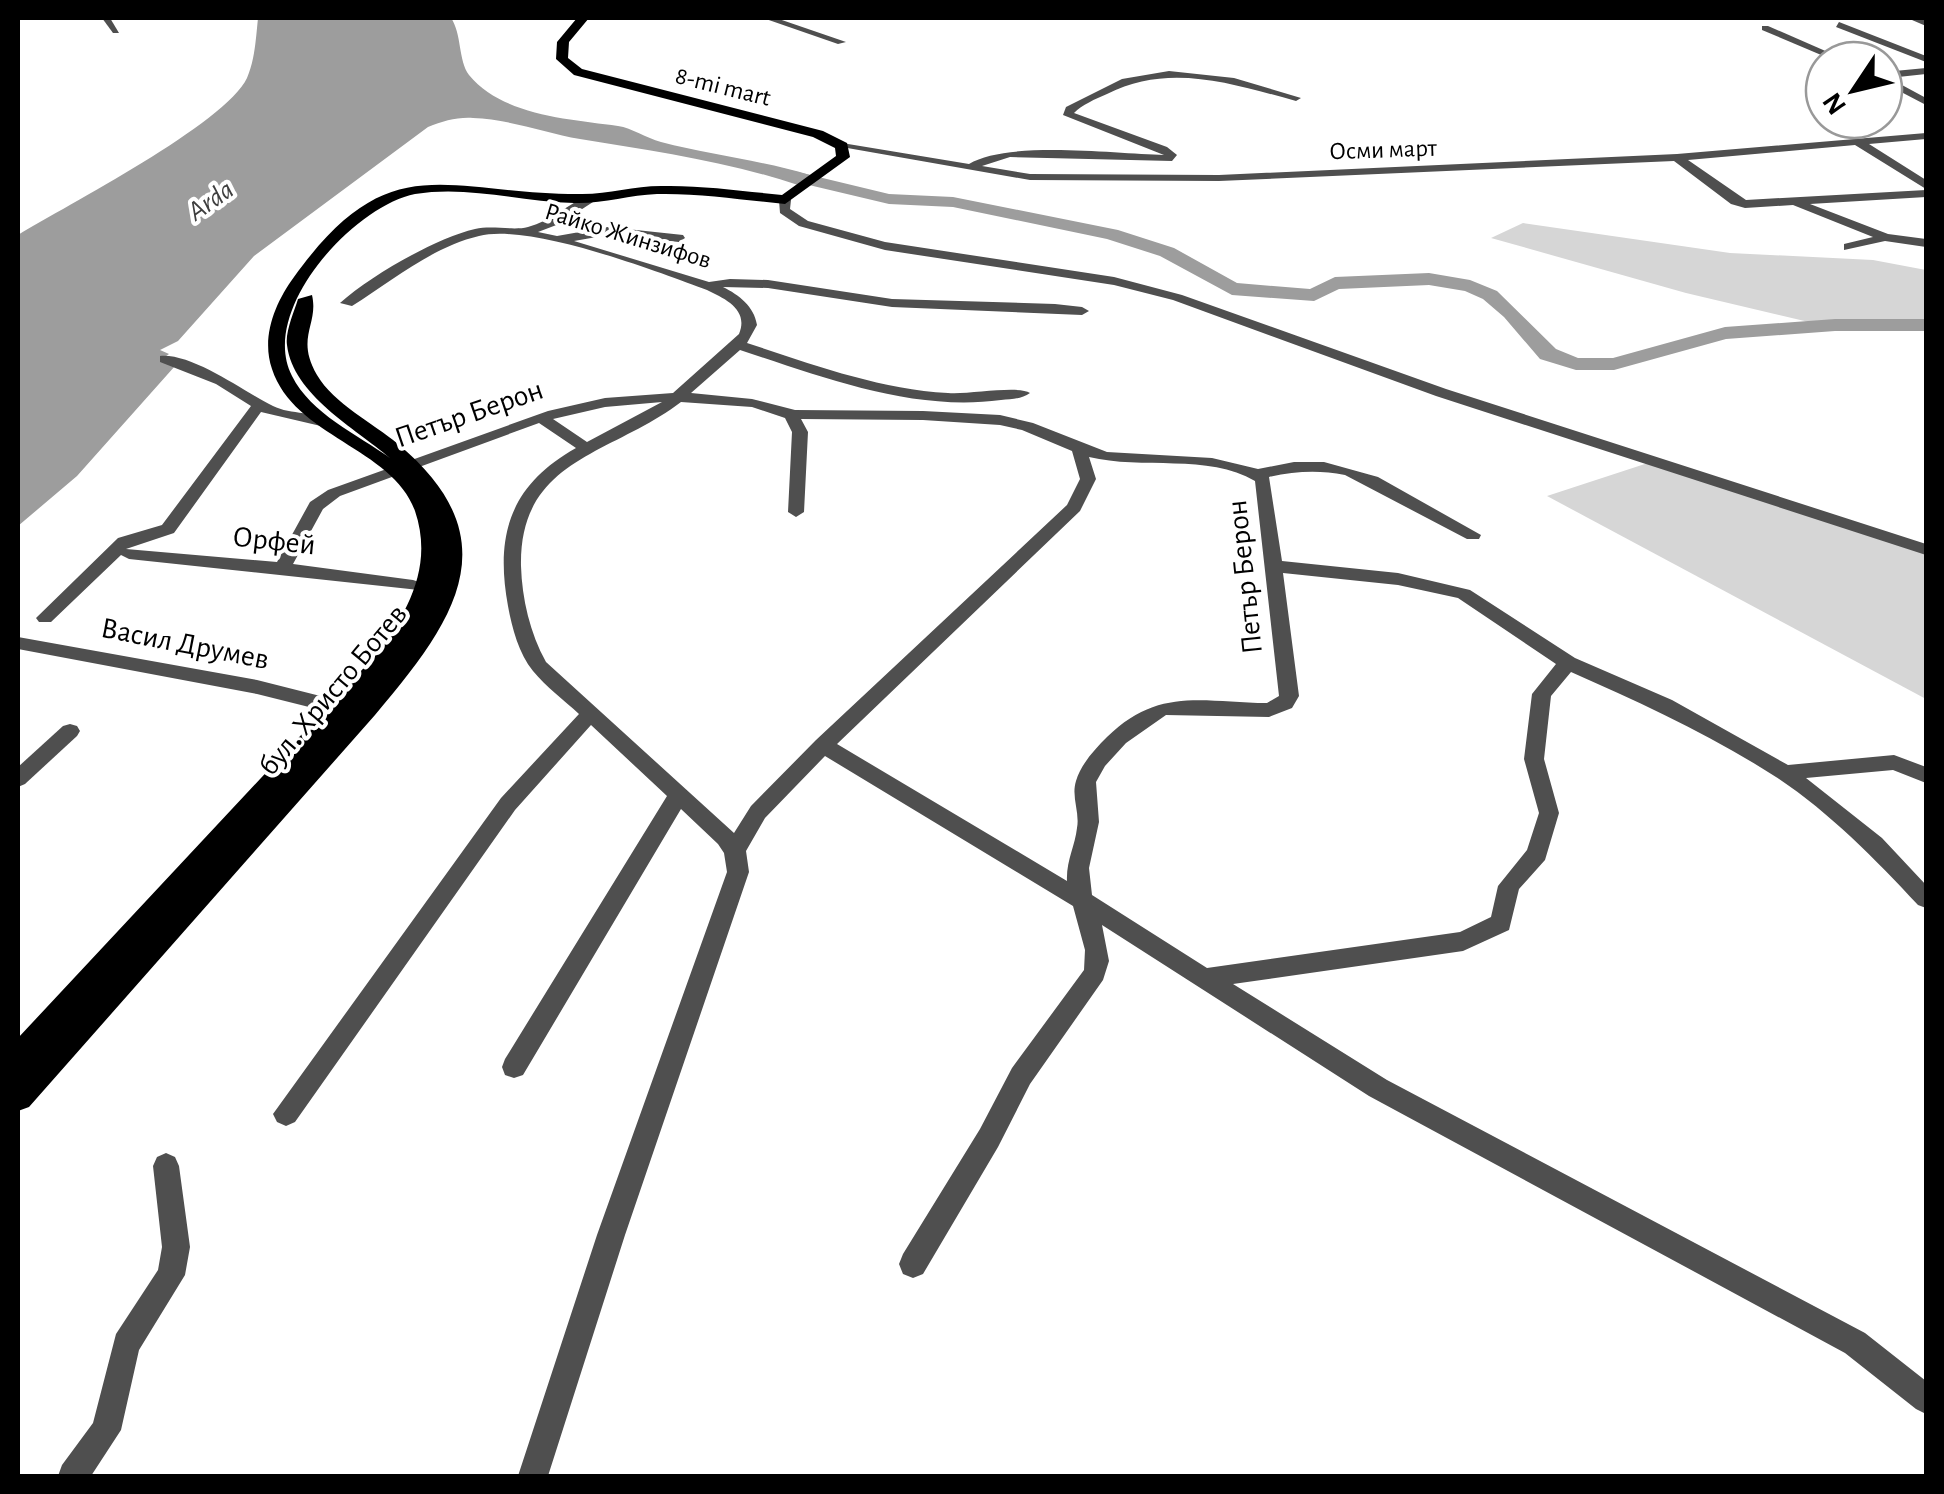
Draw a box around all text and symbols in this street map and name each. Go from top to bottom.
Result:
north arrow [1804,40,1904,140]
street label: 8-mi mart [673,63,773,111]
text: N [1818,87,1852,119]
street label: Осми март [1329,136,1438,164]
water label: Arda [182,175,239,227]
street label: Райко Жинзифов [542,199,714,273]
street label: Петър Берон [391,375,547,453]
street label: Петър Берон [1222,498,1268,656]
street label: Орфей [231,522,317,560]
street label: бул. Христо Ботев [253,599,413,781]
street label: Васил Друмев [98,613,272,675]

